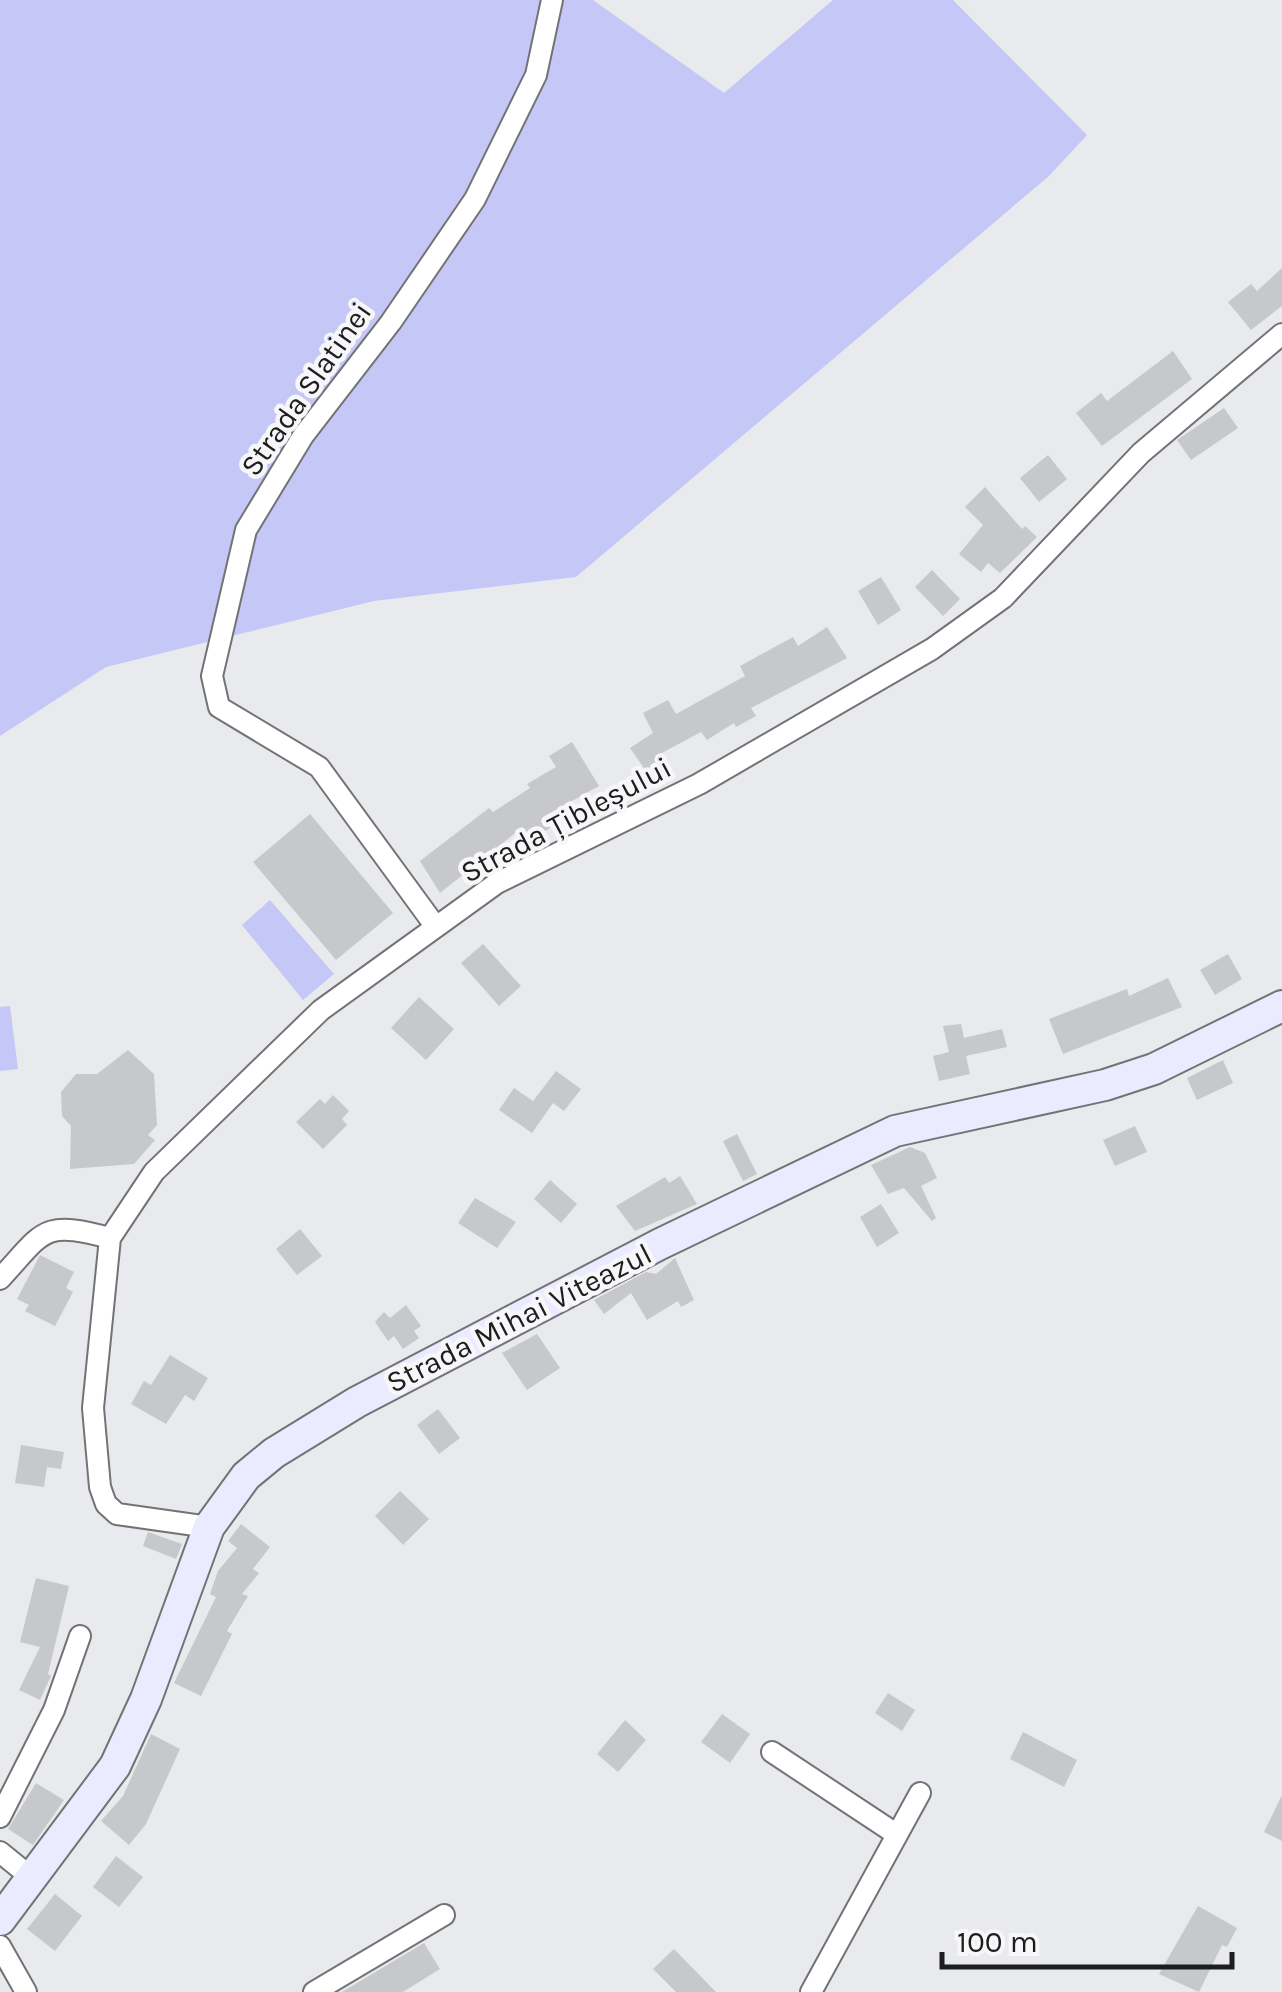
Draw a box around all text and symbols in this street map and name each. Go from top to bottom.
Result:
street label: Strada Slatinei [233,295,379,483]
street label: Strada Țibleșului [455,749,677,891]
street label: Strada Mihai Viteazul [380,1235,658,1401]
scale bar [942,1907,1232,1969]
text: 100 m [957,1924,1038,1960]

